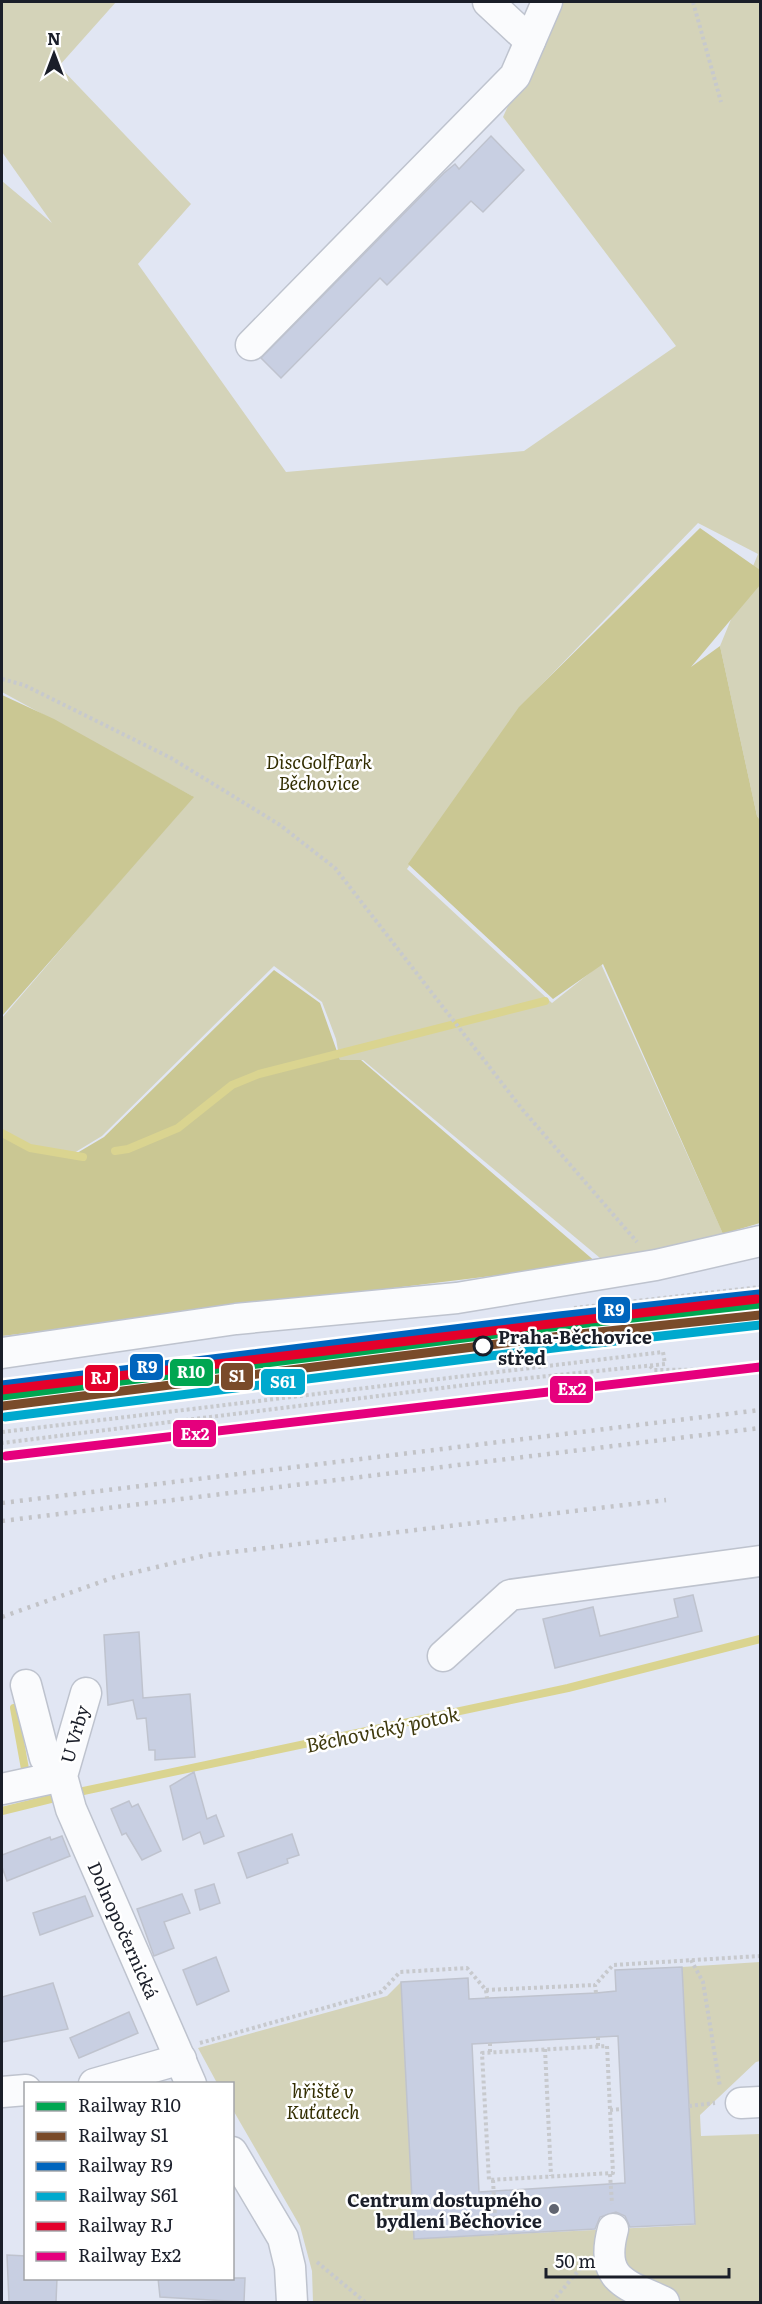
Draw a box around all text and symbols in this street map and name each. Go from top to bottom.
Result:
north arrow [24,24,84,84]
text: N [47,26,61,50]
park label: DiscGolfPark Běchovice [266,748,372,796]
line badge: R9 [597,1296,631,1324]
text: R9 [603,1297,625,1321]
place label: Praha-Běchovice střed [498,1323,652,1371]
marker: Praha-Běchovice střed [473,1336,493,1356]
line badge: R9 [129,1353,164,1381]
text: R9 [136,1354,158,1378]
line badge: R10 [169,1358,214,1387]
text: R10 [177,1359,205,1383]
line badge: S1 [220,1362,254,1391]
text: S1 [229,1363,246,1387]
line badge: RJ [84,1364,119,1392]
text: RJ [90,1365,112,1389]
line badge: S61 [260,1368,306,1396]
text: S61 [270,1369,296,1393]
line badge: Ex2 [549,1375,594,1404]
text: Ex2 [558,1376,587,1400]
line badge: Ex2 [172,1419,217,1448]
text: Ex2 [181,1421,210,1445]
water label: Běchovický potok [302,1697,462,1759]
street label: U Vrby [53,1701,95,1766]
street label: Dolnopočernická [82,1857,167,2003]
park label: hřiště v Kuťatech [286,2077,360,2125]
legend [24,2082,234,2280]
text: Railway R10 [78,2091,181,2118]
text: Railway S1 [78,2121,168,2148]
text: Railway R9 [78,2151,173,2178]
text: Railway S61 [78,2181,178,2208]
place label: Centrum dostupného bydlení Běchovice [347,2186,542,2234]
marker: Centrum dostupného bydlení Běchovice [547,2202,561,2216]
text: Railway RJ [78,2211,173,2238]
text: Railway Ex2 [78,2241,181,2268]
scale bar [546,2241,729,2279]
text: 50 m [555,2247,596,2274]

